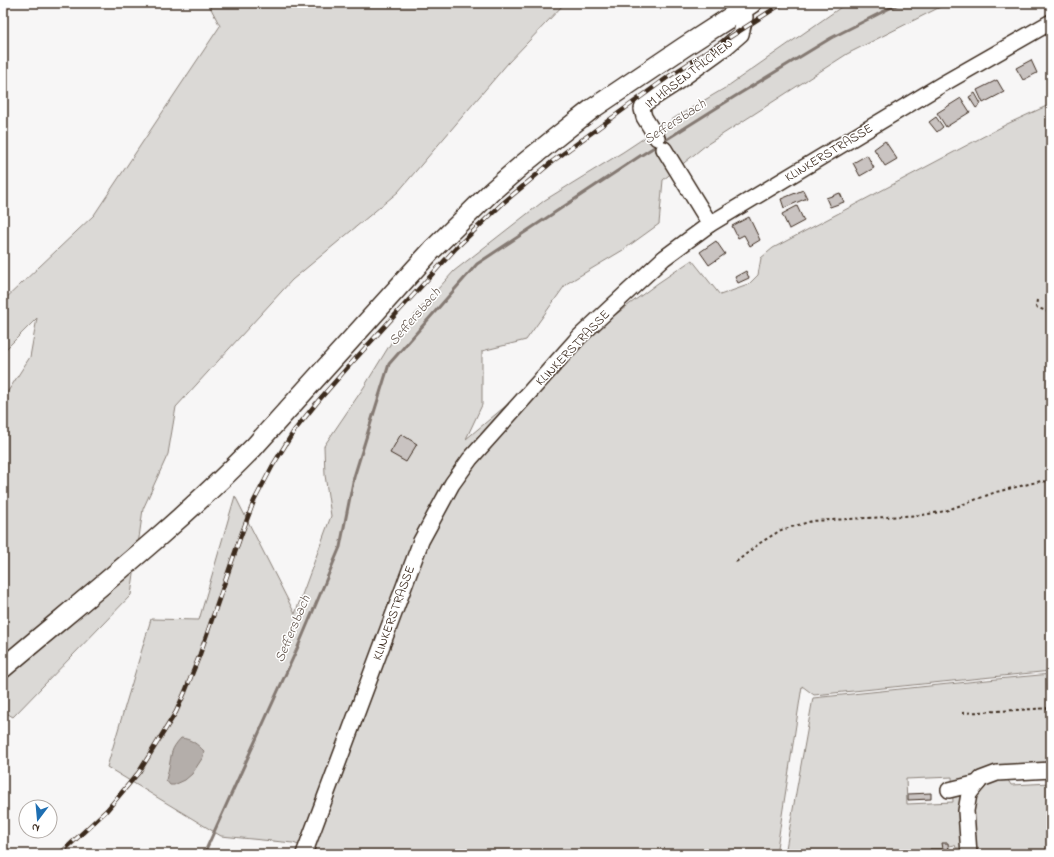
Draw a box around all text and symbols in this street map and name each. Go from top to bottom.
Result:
street label: IM HASENTÄLCHEN [641,34,737,114]
water label: Seffersbach [640,94,711,150]
street label: KLINKERSTRASSE [781,119,877,187]
water label: Seffersbach [384,283,446,351]
street label: KLINKERSTRASSE [531,305,615,391]
street label: KLINKERSTRASSE [368,563,420,663]
water label: Seffersbach [269,592,317,666]
north arrow [18,799,58,839]
text: N [30,819,41,836]

